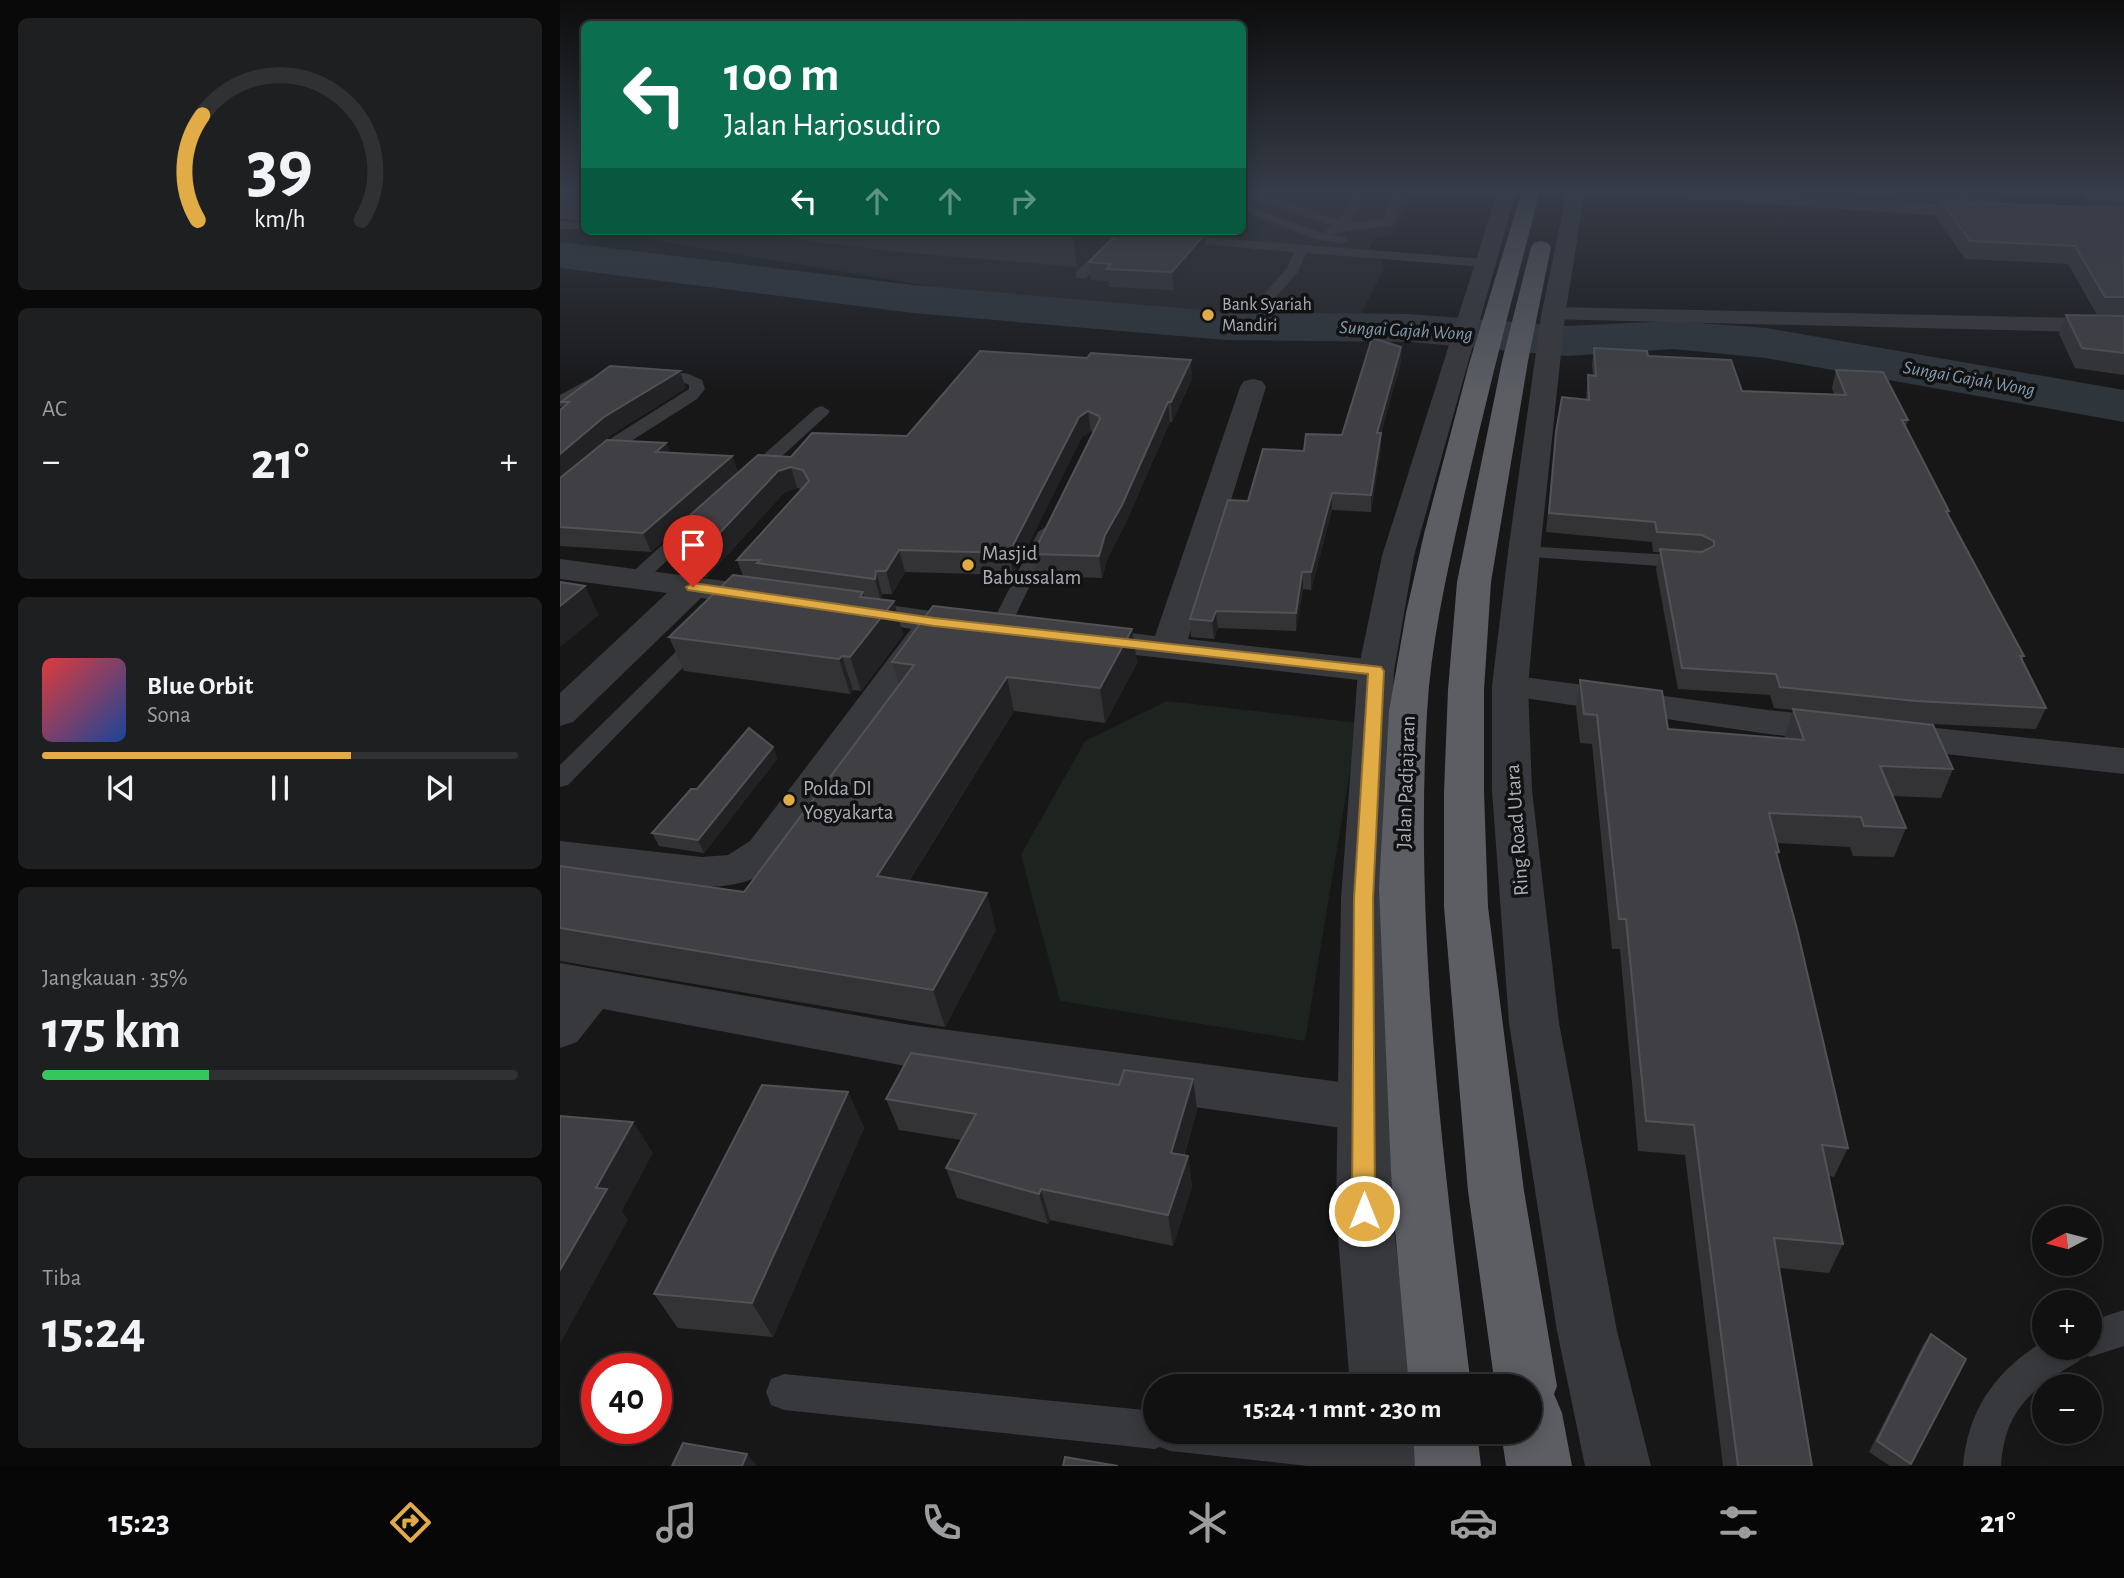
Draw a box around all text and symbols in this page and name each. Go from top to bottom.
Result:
icon: left [609,49,700,140]
text: 100 m [724,51,840,100]
text: Jalan Harjosudiro [724,109,941,141]
text: 39 [247,132,313,205]
icon: left [785,182,823,220]
icon: ahead [858,182,896,220]
icon: ahead [931,182,969,220]
icon: right [1004,182,1042,220]
text: km/h [254,207,306,232]
place label: Bank Syariah Mandiri [1222,296,1312,335]
marker: Bank Syariah Mandiri [1200,307,1216,323]
water label: Sungai Gajah Wong [1339,318,1473,344]
water label: Sungai Gajah Wong [1902,358,2036,400]
text: AC [42,398,67,421]
text: 21° [251,436,309,488]
text: − [42,443,60,481]
text: + [500,443,518,481]
pin [663,515,723,587]
icon: arrive [674,526,712,564]
place label: Masjid Babussalam [982,543,1081,588]
marker: Masjid Babussalam [960,557,976,573]
text: Blue Orbit [147,673,253,699]
text: Sona [147,704,191,727]
street label: Jalan Padjajaran [1393,715,1419,849]
street label: Ring Road Utara [1502,763,1532,897]
icon: previous [102,769,140,807]
icon: pause [261,769,299,807]
icon: next [420,769,458,807]
place label: Polda DI Yogyakarta [803,778,894,823]
marker: Polda DI Yogyakarta [781,792,797,808]
text: Jangkauan · 35% [42,967,188,990]
text: 175 km [42,1005,181,1057]
position arrow [1327,1174,1401,1248]
north arrow [2032,1206,2102,1276]
map controls [2032,1206,2102,1444]
text: Tiba [42,1267,81,1290]
button: + [2032,1290,2102,1360]
text: 15:24 [42,1305,146,1357]
speed limit sign: 40 [581,1353,672,1444]
button: − [2032,1374,2102,1444]
text: 15:24 · 1 mnt · 230 m [1243,1396,1442,1422]
icon: directions [386,1498,435,1547]
icon: music [652,1498,701,1547]
icon: phone [917,1498,966,1547]
icon: climate [1183,1498,1232,1547]
icon: car [1449,1498,1498,1547]
icon: filters [1714,1498,1763,1547]
text: 15:23 [108,1506,170,1538]
text: 21° [1980,1506,2016,1538]

